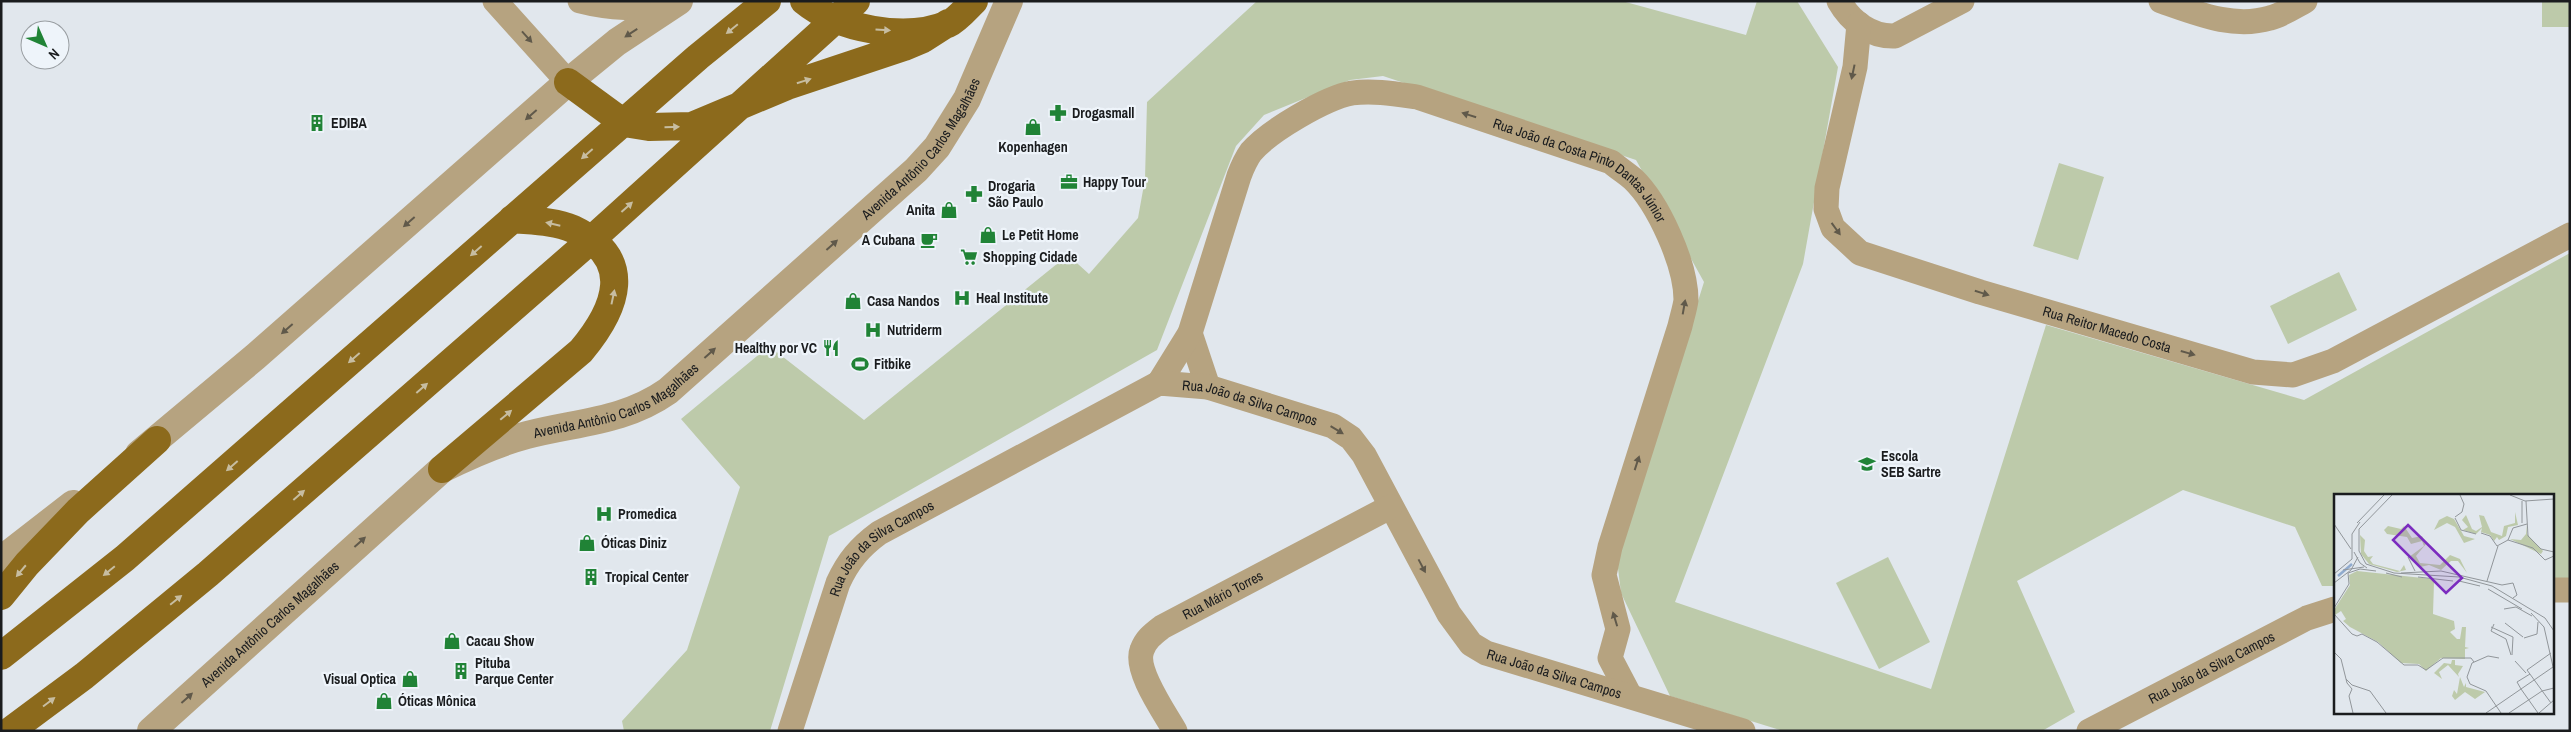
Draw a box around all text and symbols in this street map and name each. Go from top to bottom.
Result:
north arrow [20,20,70,70]
one-way arrow [726,24,739,35]
one-way arrow [875,27,891,35]
one-way arrow [624,28,637,38]
one-way arrow [522,31,533,44]
text: N [45,45,63,63]
one-way arrow [1849,65,1857,81]
street label: Avenida Antônio Carlos Magalhães [857,75,984,224]
one-way arrow [797,76,812,84]
pharmacy icon: Drogasmall [1048,103,1068,123]
place label: Drogasmall [1072,104,1135,122]
one-way arrow [525,109,538,120]
one-way arrow [1461,110,1476,118]
building icon: EDIBA [307,113,327,133]
place label: EDIBA [331,114,367,132]
street label: Rua João da Costa Pinto Dantas Júnior [1491,114,1670,225]
shop icon: Kopenhagen [1023,117,1043,137]
one-way arrow [664,122,680,130]
place label: Kopenhagen [998,138,1068,156]
one-way arrow [580,149,593,160]
office icon: Happy Tour [1059,172,1079,192]
place label: Happy Tour [1083,173,1146,191]
place label: Drogaria São Paulo [988,177,1044,211]
pharmacy icon: Drogaria São Paulo [964,184,984,204]
shop icon: Anita [939,200,959,220]
place label: Anita [906,201,936,219]
one-way arrow [621,202,634,213]
one-way arrow [403,216,415,227]
one-way arrow [546,220,561,228]
one-way arrow [1831,222,1841,236]
shop icon: Le Petit Home [978,225,998,245]
place label: Le Petit Home [1002,226,1079,244]
cafe icon: A Cubana [919,230,939,250]
place label: A Cubana [862,231,916,249]
one-way arrow [825,240,838,251]
one-way arrow [470,245,482,257]
supermarket icon: Shopping Cidade [959,247,979,267]
place label: Shopping Cidade [983,248,1077,266]
hospital icon: Heal Institute [952,288,972,308]
one-way arrow [609,289,617,304]
place label: Heal Institute [976,289,1048,307]
one-way arrow [1974,289,1989,297]
shop icon: Casa Nandos [843,291,863,311]
place label: Casa Nandos [867,292,940,310]
one-way arrow [1680,300,1688,315]
street label: Rua Reitor Macedo Costa [2041,302,2174,357]
hospital icon: Nutriderm [863,320,883,340]
place label: Nutriderm [887,321,942,339]
one-way arrow [281,323,293,335]
restaurant icon: Healthy por VC [821,338,841,358]
place label: Healthy por VC [735,339,817,357]
one-way arrow [704,348,717,359]
one-way arrow [2181,349,2196,357]
one-way arrow [348,352,360,364]
sports icon: Fitbike [850,354,870,374]
place label: Fitbike [874,355,911,373]
street label: Avenida Antônio Carlos Magalhães [531,359,702,442]
street label: Rua João da Silva Campos [1182,376,1320,430]
one-way arrow [415,382,427,394]
one-way arrow [500,409,512,421]
one-way arrow [1331,425,1344,434]
place label: Escola SEB Sartre [1881,447,1941,481]
school or university icon: Escola SEB Sartre [1857,454,1877,474]
one-way arrow [1633,455,1641,470]
one-way arrow [225,460,238,471]
one-way arrow [293,489,306,500]
inset map [2334,494,2554,714]
street label: Rua João da Silva Campos [825,496,937,599]
hospital icon: Promedica [594,504,614,524]
place label: Promedica [618,505,677,523]
shop icon: Óticas Diniz [577,533,597,553]
place label: Óticas Diniz [601,534,667,552]
one-way arrow [354,537,367,548]
street label: Avenida Antônio Carlos Magalhães [196,557,343,692]
one-way arrow [1418,558,1426,573]
one-way arrow [16,565,27,578]
one-way arrow [102,566,115,577]
street label: Rua Mário Torres [1179,566,1266,624]
building icon: Tropical Center [581,567,601,587]
place label: Tropical Center [605,568,689,586]
one-way arrow [169,595,182,606]
one-way arrow [1610,611,1618,626]
street label: Rua João da Silva Campos [2145,627,2278,708]
shop icon: Cacau Show [442,631,462,651]
place label: Cacau Show [466,632,534,650]
street label: Rua João da Silva Campos [1485,645,1624,703]
place label: Pituba Parque Center [475,654,554,688]
building icon: Pituba Parque Center [451,661,471,681]
shop icon: Visual Optica [400,669,420,689]
place label: Visual Optica [323,670,397,688]
shop icon: Óticas Mônica [374,691,394,711]
one-way arrow [181,692,193,704]
place label: Óticas Mônica [398,692,476,710]
one-way arrow [42,697,56,707]

